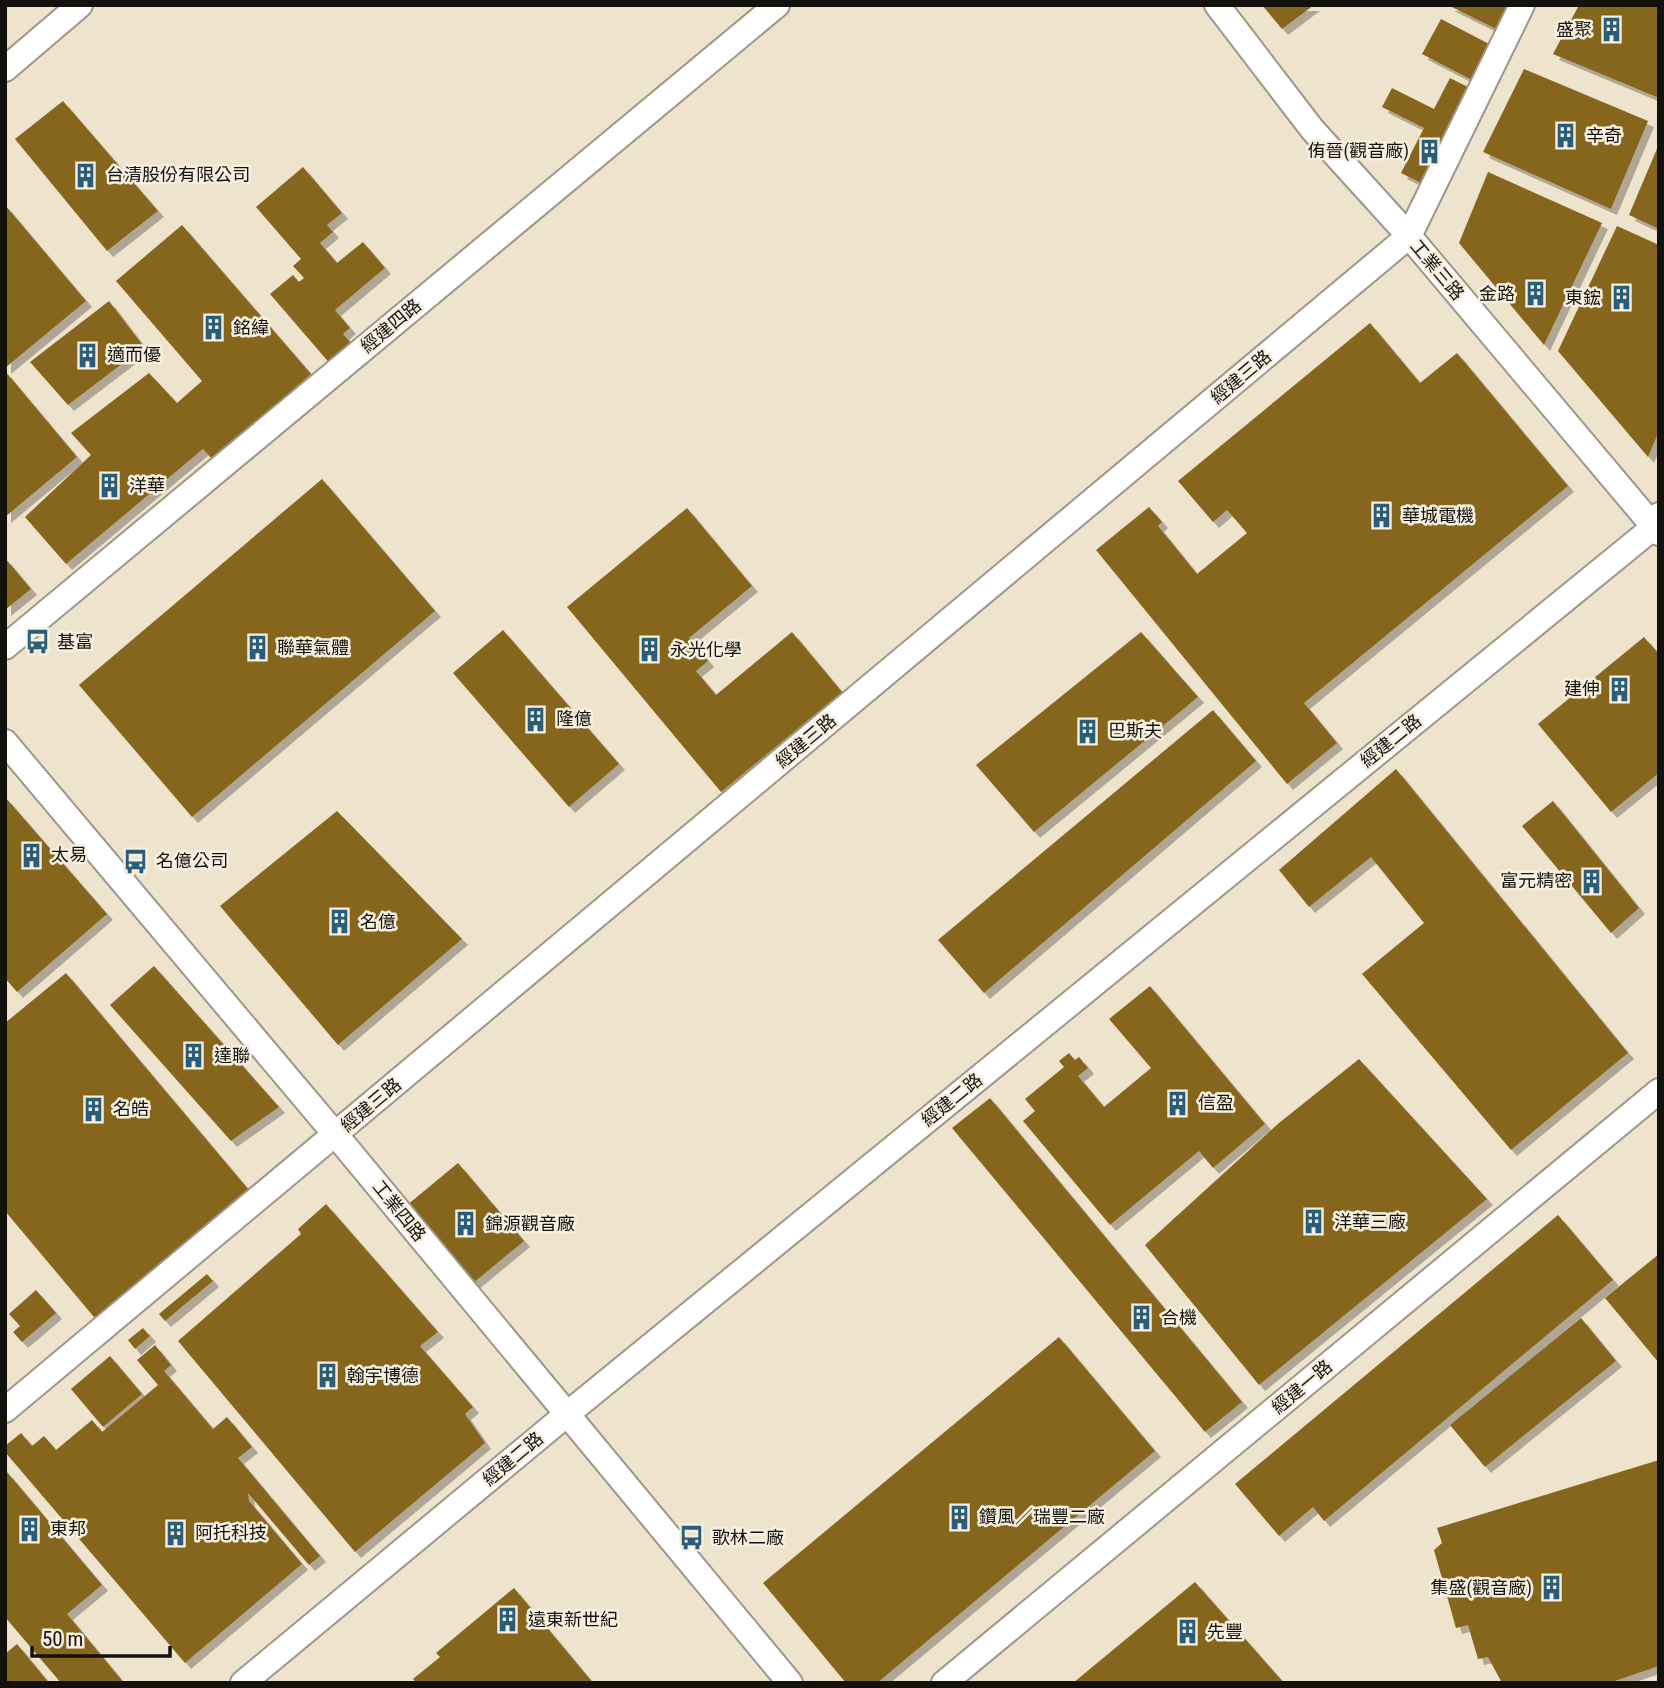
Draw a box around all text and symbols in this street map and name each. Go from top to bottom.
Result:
building icon: 盛聚 [1598,16,1626,44]
place label: 盛聚 [1556,19,1592,40]
building icon: 辛奇 [1552,122,1580,150]
place label: 辛奇 [1586,125,1622,146]
building icon: 侑晉(觀音廠) [1415,137,1443,165]
place label: 侑晉(觀音廠) [1308,140,1409,162]
building icon: 台清股份有限公司 [72,161,100,189]
place label: 台清股份有限公司 [106,164,250,185]
street label: 工業三路 [1406,235,1469,304]
building icon: 金路 [1521,280,1549,308]
place label: 金路 [1479,283,1515,304]
building icon: 東鋐 [1607,284,1635,312]
place label: 東鋐 [1565,287,1601,308]
street label: 經建四路 [356,294,425,357]
building icon: 銘緯 [199,314,227,342]
place label: 銘緯 [233,317,269,338]
building icon: 適而優 [73,341,101,369]
place label: 適而優 [107,344,161,365]
street label: 經建三路 [1206,345,1275,408]
building icon: 洋華 [95,472,123,500]
place label: 洋華 [129,475,165,496]
building icon: 華城電機 [1368,502,1396,530]
place label: 華城電機 [1402,505,1474,526]
bus stop icon: 基富 [23,628,51,656]
place label: 基富 [57,631,93,652]
building icon: 聯華氣體 [243,634,271,662]
building icon: 永光化學 [636,636,664,664]
place label: 聯華氣體 [277,637,349,658]
place label: 永光化學 [670,639,742,660]
building icon: 建伸 [1606,675,1634,703]
place label: 建伸 [1564,678,1600,699]
building icon: 隆億 [522,705,550,733]
place label: 隆億 [556,708,592,729]
street label: 經建三路 [771,709,840,772]
street label: 經建二路 [1356,710,1425,771]
building icon: 巴斯夫 [1074,717,1102,745]
place label: 巴斯夫 [1108,720,1162,741]
building icon: 太易 [17,841,45,869]
place label: 太易 [51,844,87,865]
bus stop icon: 名億公司 [122,847,150,875]
place label: 名億公司 [156,850,228,871]
building icon: 富元精密 [1578,867,1606,895]
place label: 富元精密 [1500,870,1572,891]
building icon: 名億 [326,908,354,936]
place label: 名億 [360,911,396,932]
building icon: 達聯 [180,1042,208,1070]
place label: 達聯 [214,1045,250,1066]
street label: 經建二路 [917,1069,986,1130]
street label: 經建三路 [336,1073,405,1136]
building icon: 信盈 [1164,1089,1192,1117]
place label: 信盈 [1198,1092,1234,1113]
building icon: 名皓 [79,1095,107,1123]
place label: 名皓 [113,1098,149,1119]
street label: 工業四路 [369,1176,430,1245]
building icon: 洋華三廠 [1300,1208,1328,1236]
building icon: 錦源觀音廠 [451,1210,479,1238]
place label: 洋華三廠 [1334,1211,1406,1232]
place label: 錦源觀音廠 [485,1213,575,1234]
building icon: 合機 [1127,1304,1155,1332]
place label: 合機 [1161,1307,1197,1328]
street label: 經建一路 [1267,1355,1336,1418]
building icon: 翰宇博德 [313,1362,341,1390]
place label: 翰宇博德 [347,1365,419,1386]
street label: 經建二路 [478,1427,547,1490]
building icon: 鑽風／瑞豐二廠 [945,1503,973,1531]
place label: 鑽風／瑞豐二廠 [979,1506,1105,1527]
building icon: 東邦 [16,1515,44,1543]
place label: 東邦 [50,1518,86,1539]
building icon: 阿托科技 [161,1519,189,1547]
place label: 阿托科技 [195,1522,267,1543]
bus stop icon: 歌林二廠 [678,1524,706,1552]
place label: 歌林二廠 [712,1527,784,1548]
building icon: 集盛(觀音廠) [1538,1574,1566,1602]
place label: 集盛(觀音廠) [1431,1577,1532,1599]
building icon: 遠東新世紀 [494,1606,522,1634]
place label: 遠東新世紀 [528,1609,618,1630]
scale bar [32,1614,170,1658]
building icon: 先豐 [1173,1618,1201,1646]
place label: 先豐 [1207,1621,1243,1642]
text: 50 m [42,1627,83,1651]

